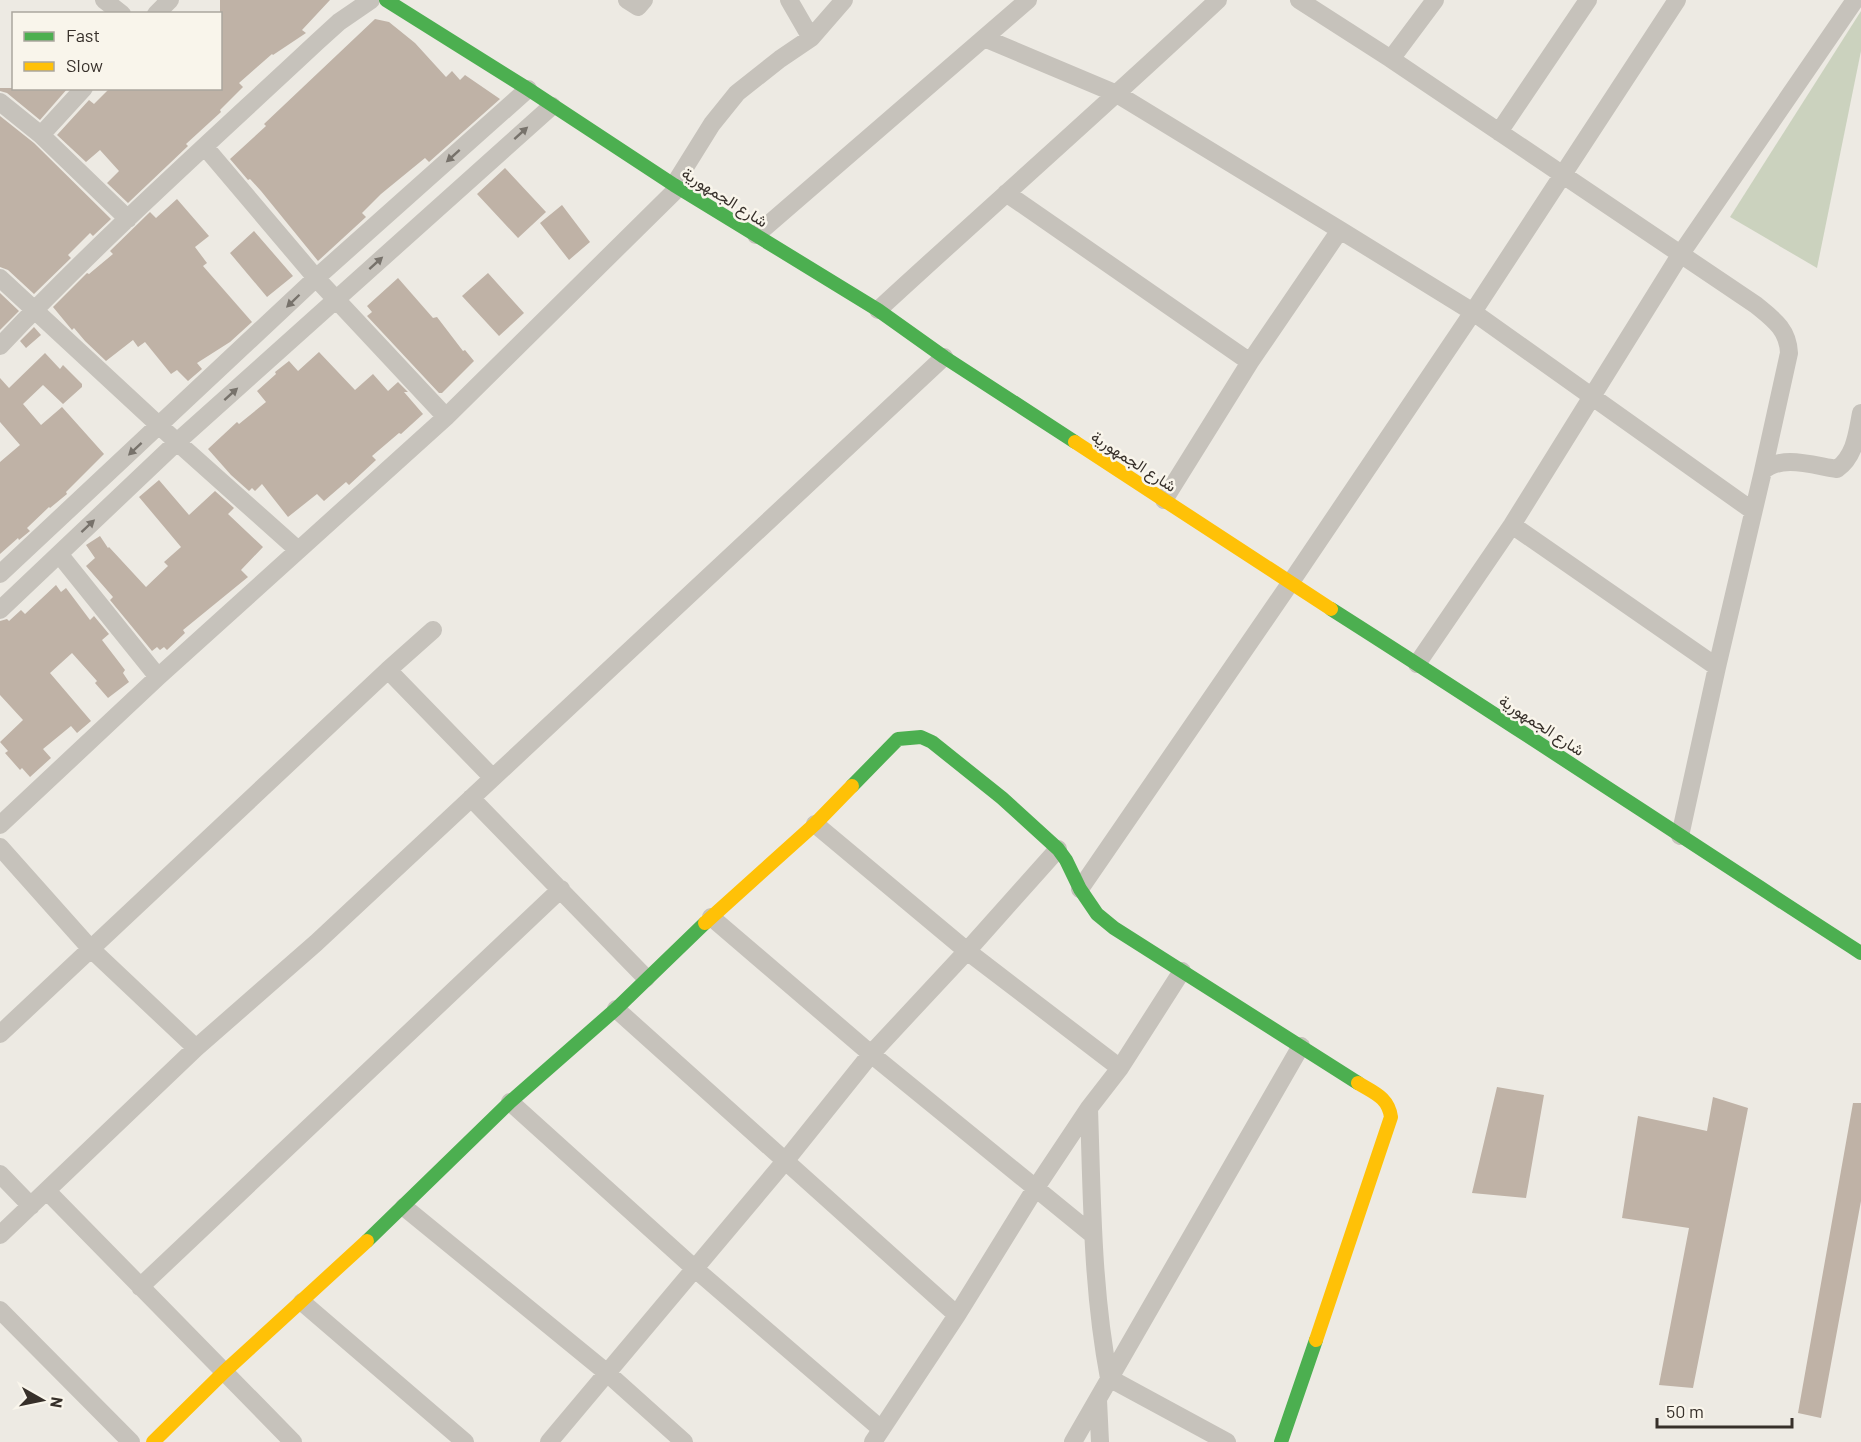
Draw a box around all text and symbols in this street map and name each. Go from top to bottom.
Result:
legend [12,12,222,90]
text: Fast [66,24,100,46]
text: Slow [66,54,103,76]
one-way arrow [513,127,528,140]
one-way arrow [446,149,461,162]
street label: شارع الجمهورية [677,163,772,233]
one-way arrow [368,256,383,270]
one-way arrow [285,294,300,308]
one-way arrow [224,387,238,401]
street label: شارع الجمهورية [1087,426,1180,498]
one-way arrow [128,441,142,455]
one-way arrow [81,520,95,534]
street label: شارع الجمهورية [1495,690,1588,762]
north arrow [12,1370,72,1430]
scale bar [1657,1391,1792,1429]
text: N [47,1396,68,1409]
text: 50 m [1666,1400,1704,1422]

